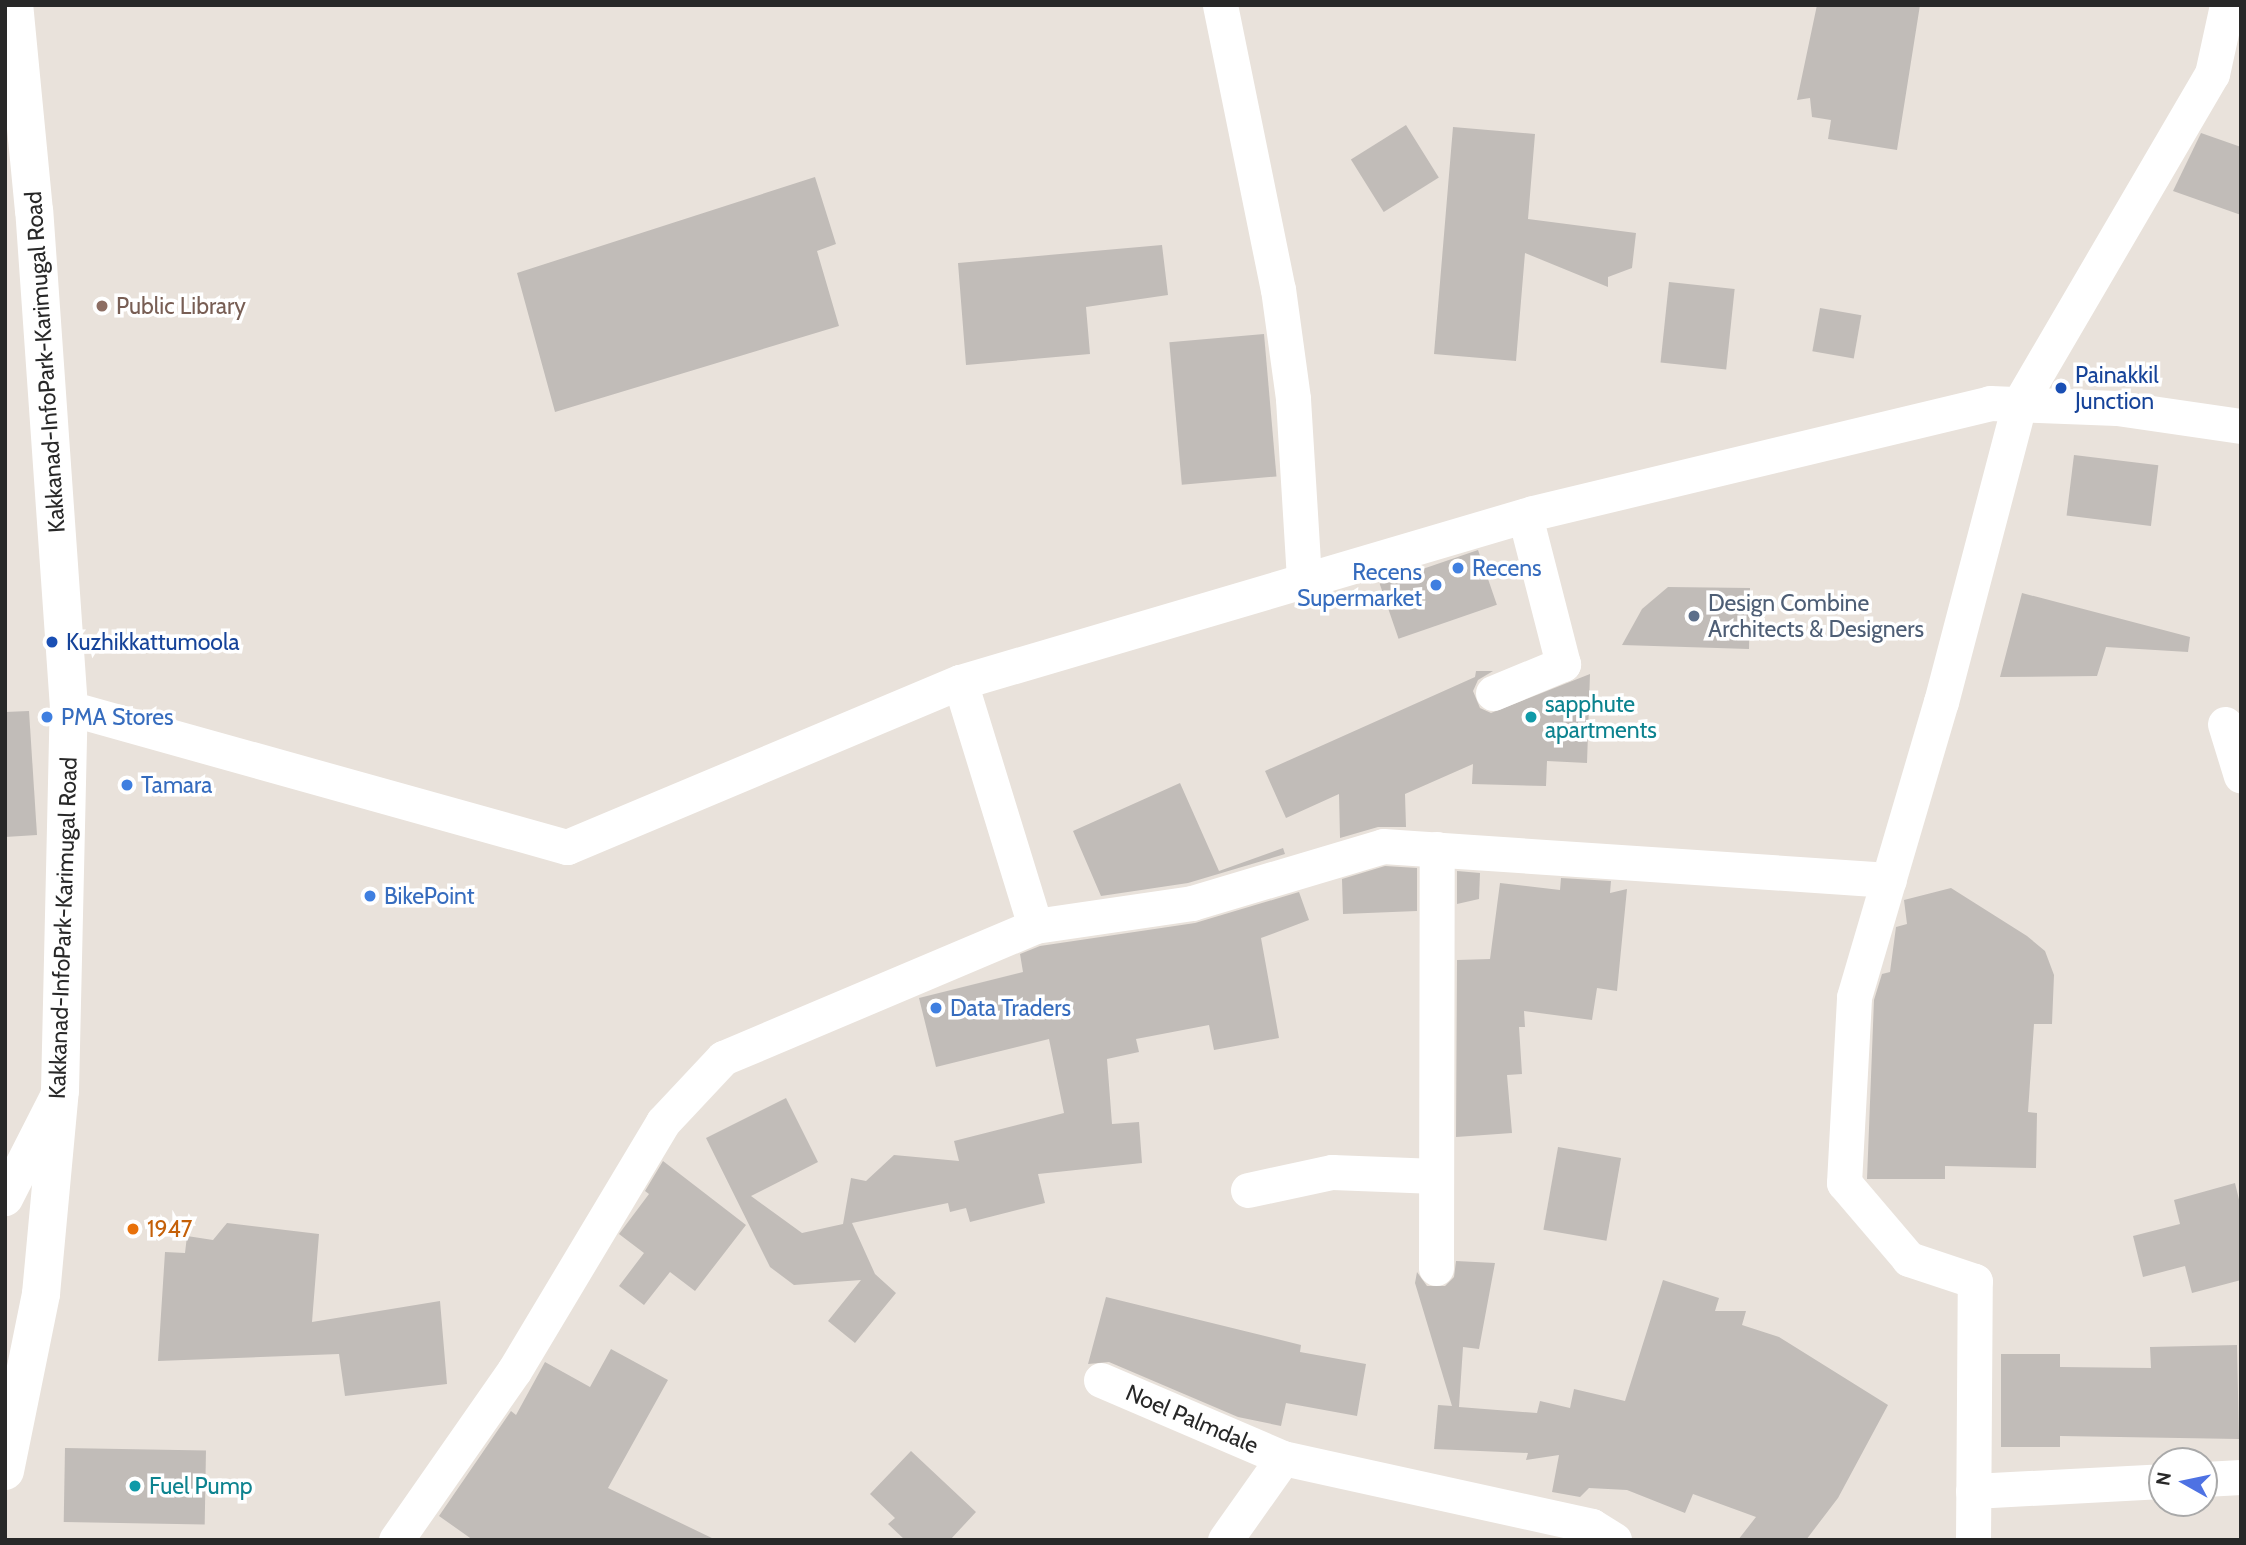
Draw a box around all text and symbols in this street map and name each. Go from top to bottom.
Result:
street label: Kakkanad-InfoPark-Karimugal Road [19,190,71,534]
place label: Public Library [116,292,246,320]
marker: Public Library [94,298,110,314]
place label: Painakkil Junction [2075,361,2159,415]
marker: Painakkil Junction [2053,380,2069,396]
place label: Recens [1472,554,1542,582]
place label: Recens Supermarket [1297,558,1422,612]
marker: Recens [1450,560,1466,576]
marker: Recens Supermarket [1428,577,1444,593]
place label: Design Combine Architects & Designers [1708,589,1924,643]
marker: Design Combine Architects & Designers [1686,608,1702,624]
place label: Kuzhikkattumoola [66,628,239,656]
marker: Kuzhikkattumoola [44,634,60,650]
place label: sapphute apartments [1545,690,1657,744]
place label: PMA Stores [61,703,174,731]
marker: PMA Stores [39,709,55,725]
marker: sapphute apartments [1523,709,1539,725]
street label: Kakkanad-InfoPark-Karimugal Road [43,756,83,1100]
place label: Tamara [141,771,212,799]
marker: Tamara [119,777,135,793]
place label: BikePoint [384,882,475,910]
marker: BikePoint [362,888,378,904]
place label: Data Traders [950,994,1071,1022]
marker: Data Traders [928,1000,944,1016]
place label: 1947 [147,1215,192,1243]
marker: 1947 [125,1221,141,1237]
street label: Noel Palmdale [1122,1379,1262,1459]
north arrow [2148,1447,2218,1517]
text: N [2151,1471,2176,1487]
place label: Fuel Pump [149,1472,253,1500]
marker: Fuel Pump [127,1478,143,1494]

